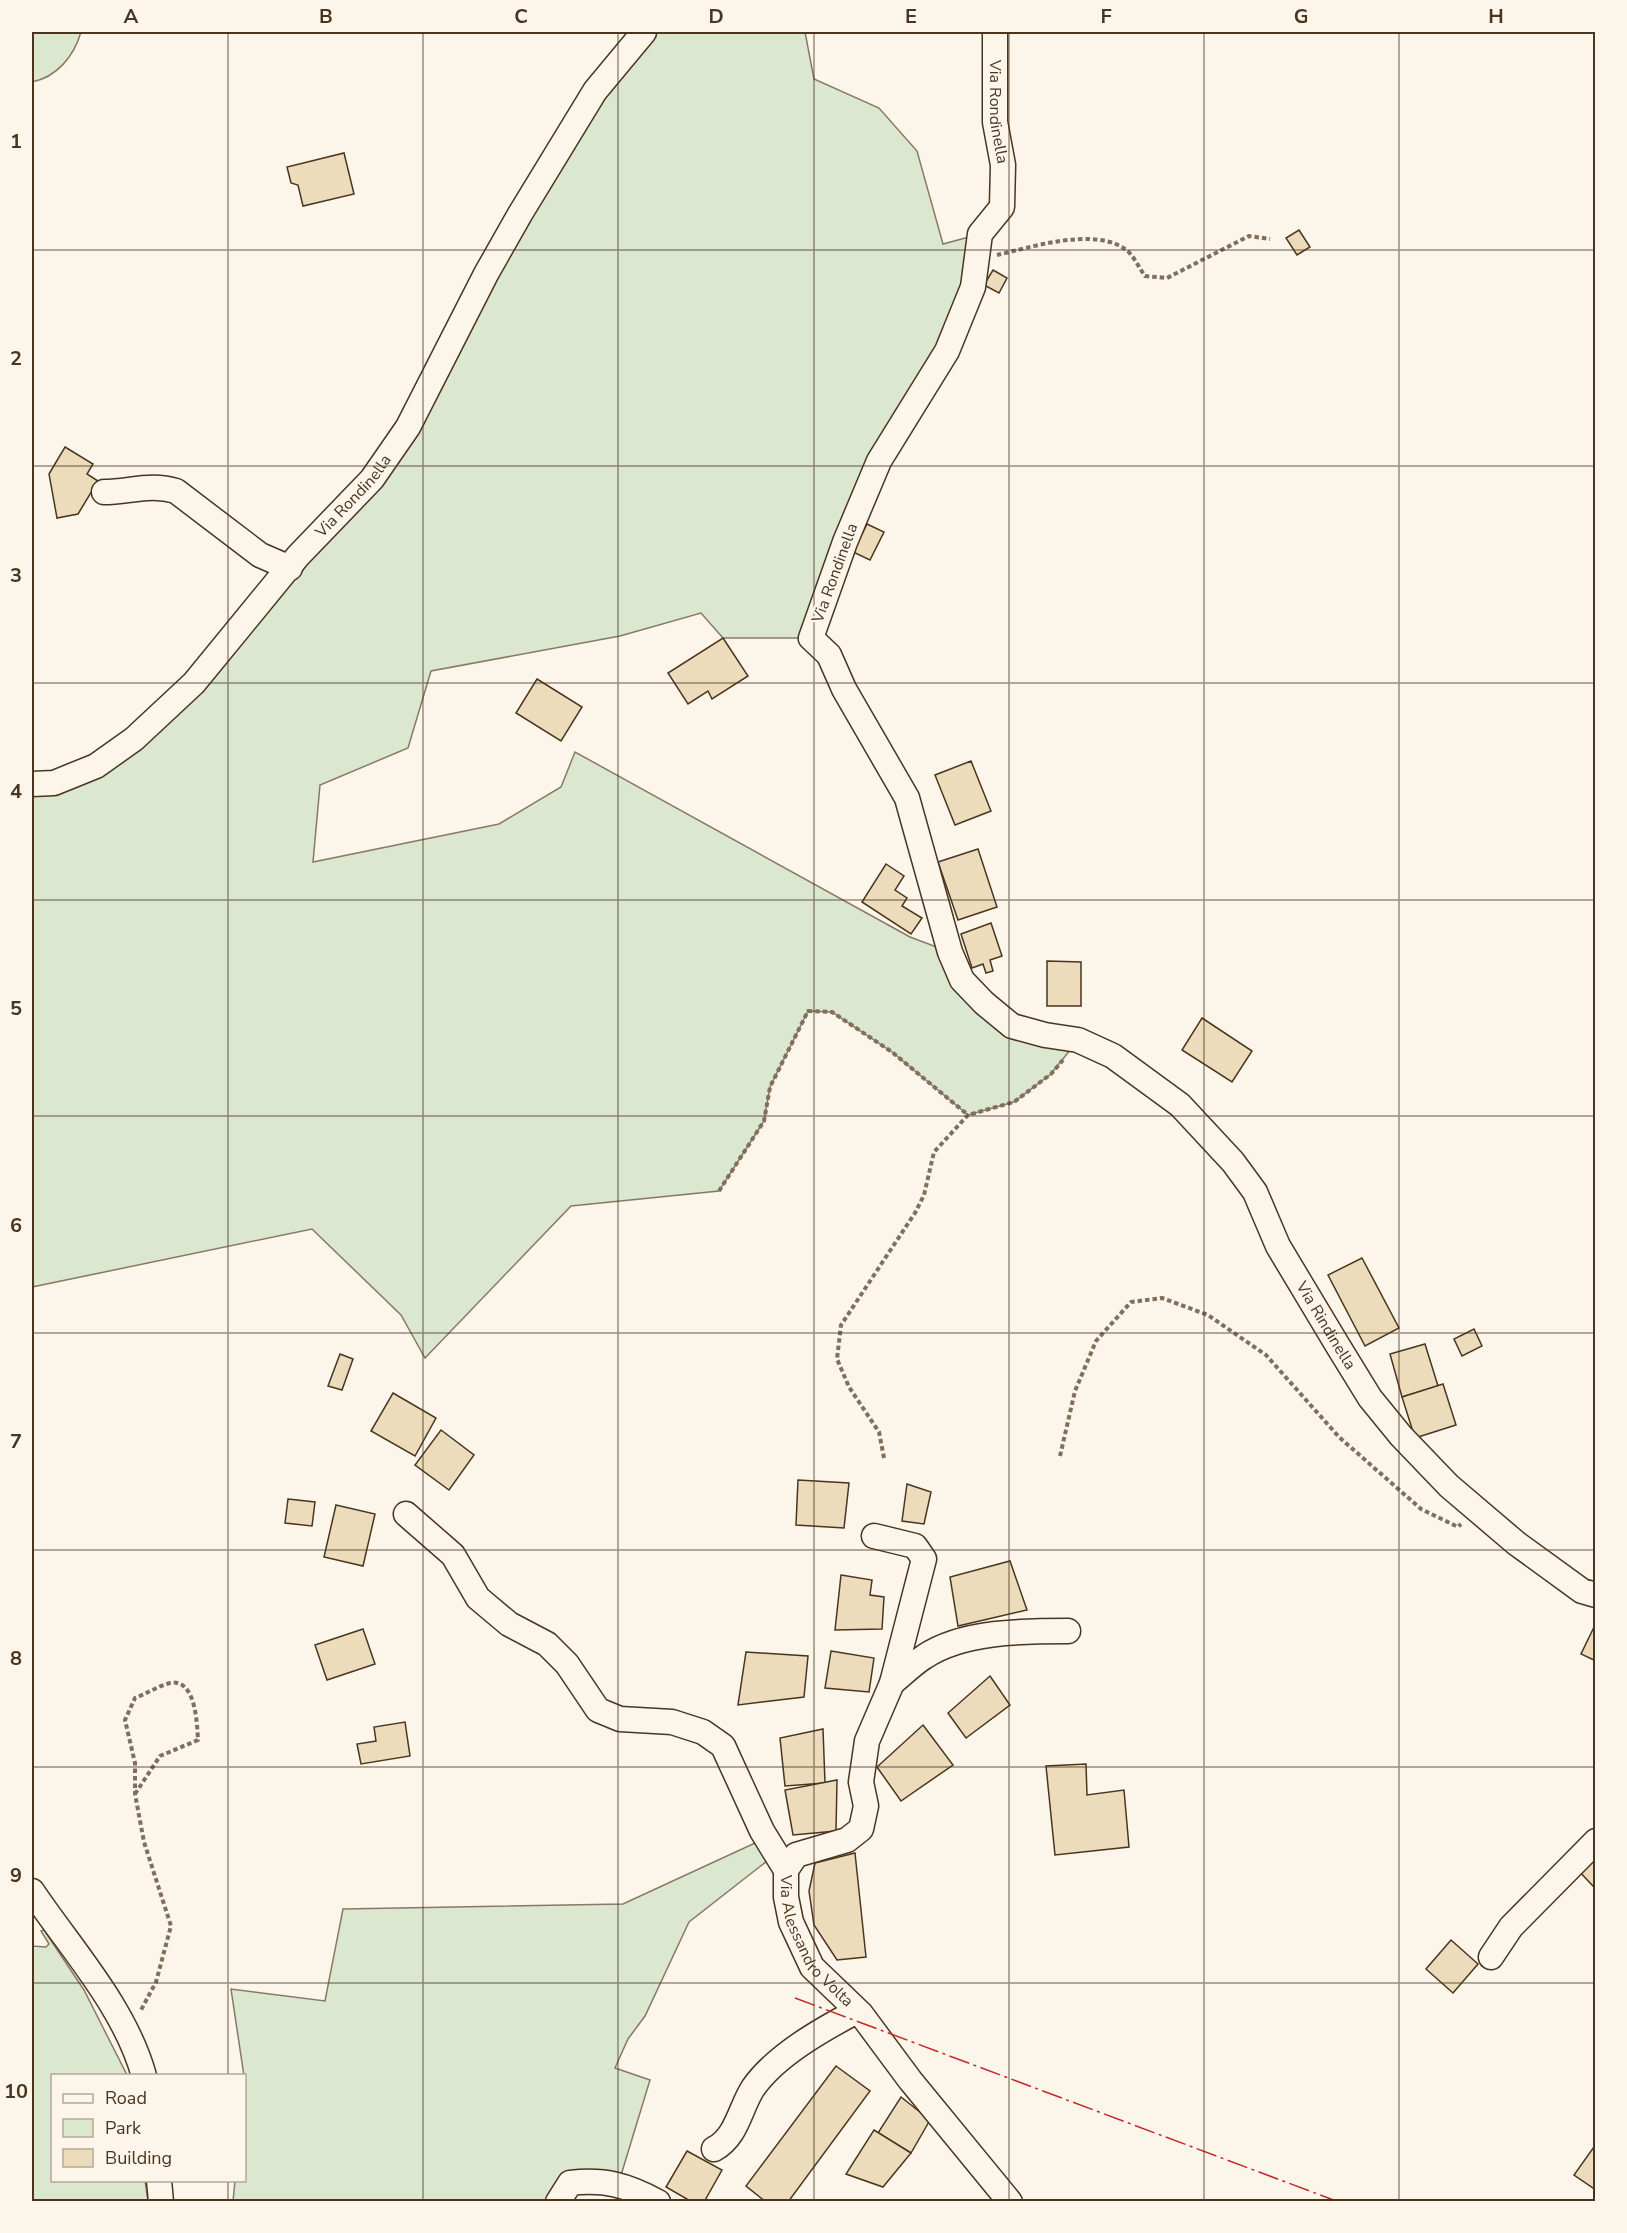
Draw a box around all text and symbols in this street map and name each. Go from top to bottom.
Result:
text: A [124,3,139,30]
text: B [319,3,333,30]
text: C [514,3,528,30]
text: D [708,3,724,30]
text: E [905,3,917,30]
text: F [1100,3,1112,30]
text: G [1294,3,1308,30]
text: H [1488,3,1504,30]
street label: Via Rondinella [984,59,1014,166]
text: 1 [10,128,22,155]
text: 2 [10,345,22,372]
street label: Via Rondinella [310,450,397,543]
street label: Via Rondinella [806,520,863,627]
text: 3 [10,562,22,589]
text: 4 [10,778,22,805]
text: 5 [10,995,22,1022]
text: 6 [10,1212,22,1239]
street label: Via Rindinella [1290,1276,1361,1374]
text: 7 [10,1428,22,1455]
text: 8 [10,1645,22,1672]
text: 9 [10,1862,22,1889]
street label: Via Alessandro Volta [775,1874,858,2012]
legend [51,2074,246,2182]
text: 10 [4,2078,28,2105]
text: Road [105,2086,147,2110]
text: Park [105,2116,142,2140]
text: Building [105,2146,172,2170]

